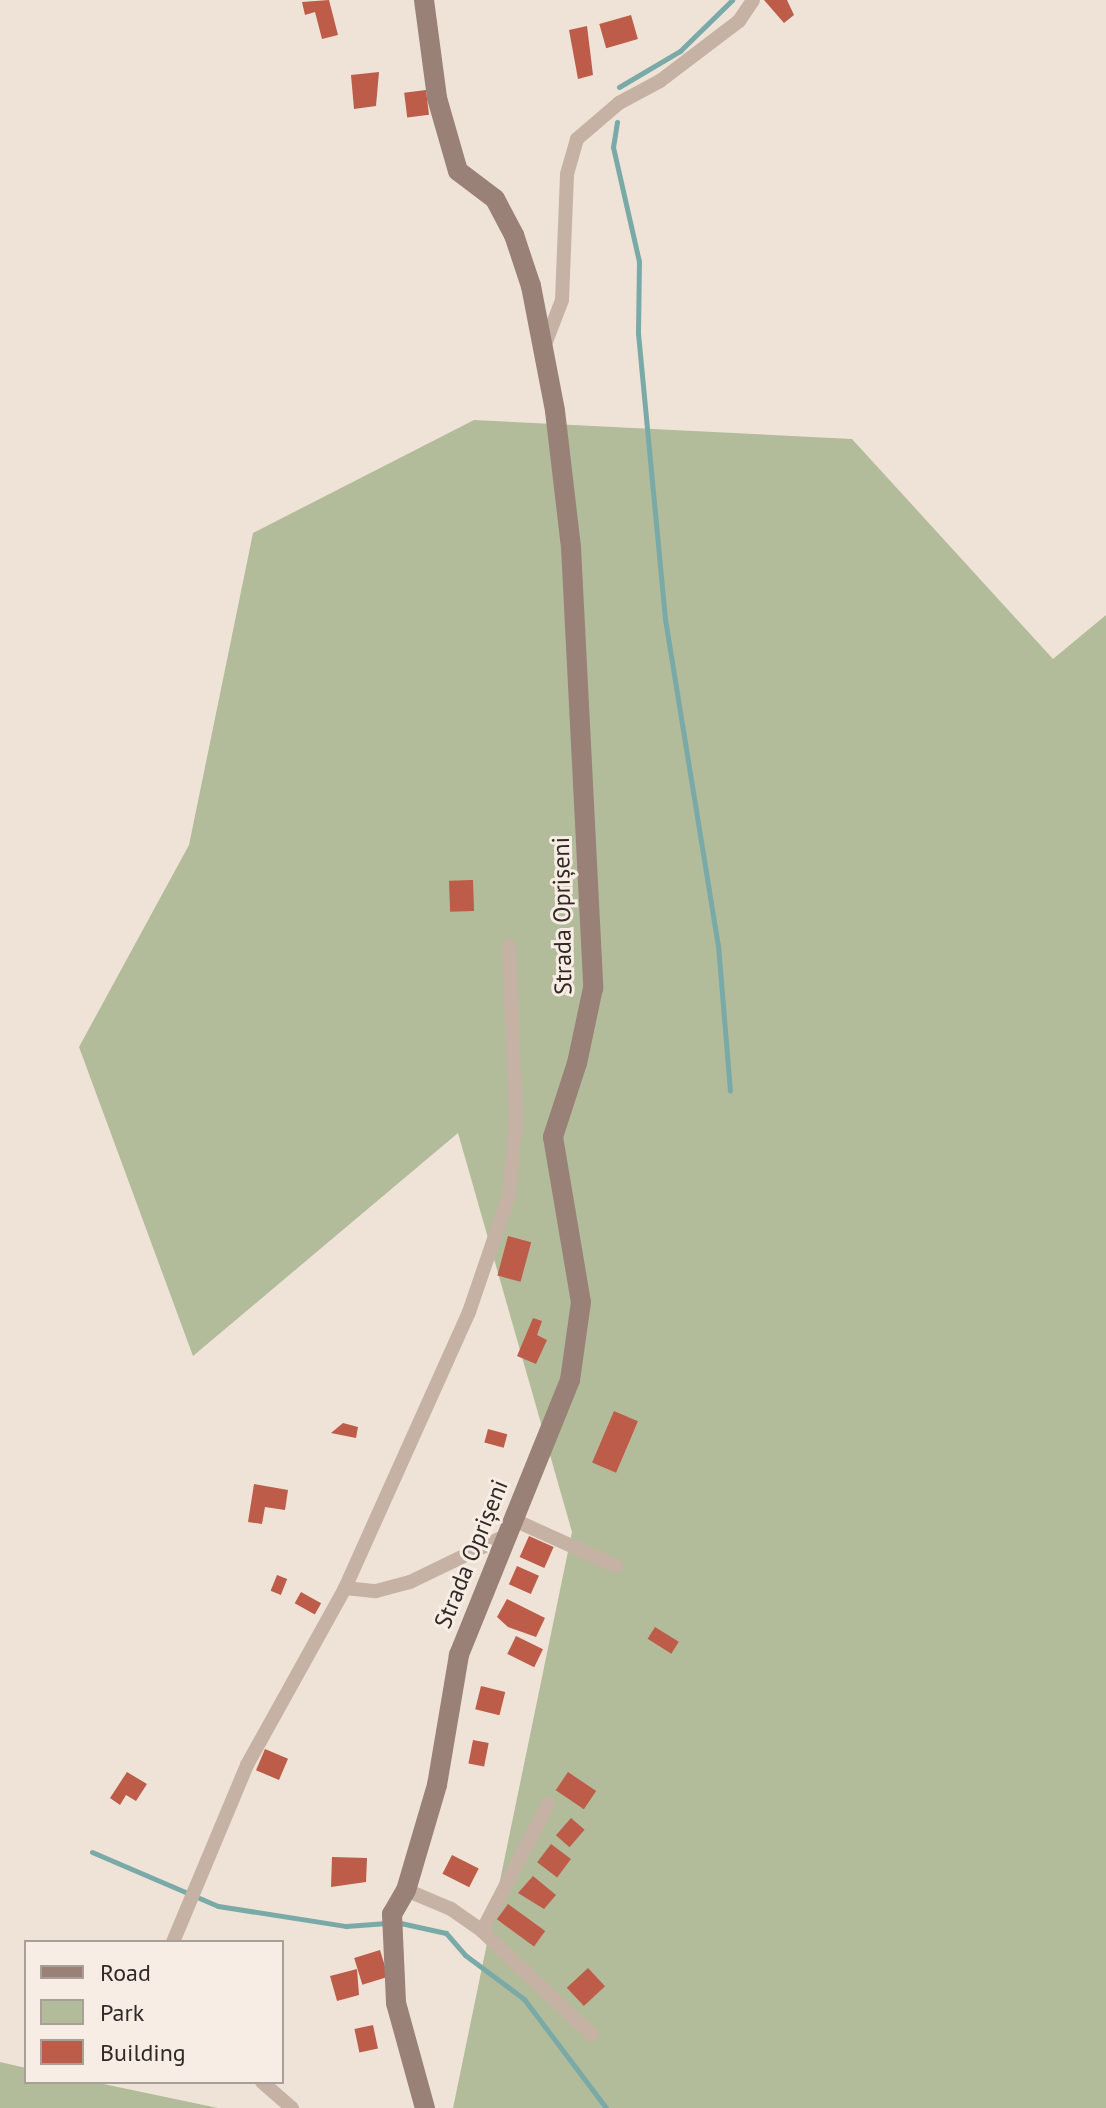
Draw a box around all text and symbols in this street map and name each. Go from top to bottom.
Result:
street label: Strada Oprișeni [546,837,578,995]
street label: Strada Oprișeni [428,1475,514,1633]
legend [24,1940,284,2084]
text: Road [100,1957,151,1988]
text: Park [100,1997,144,2028]
text: Building [100,2037,186,2068]

